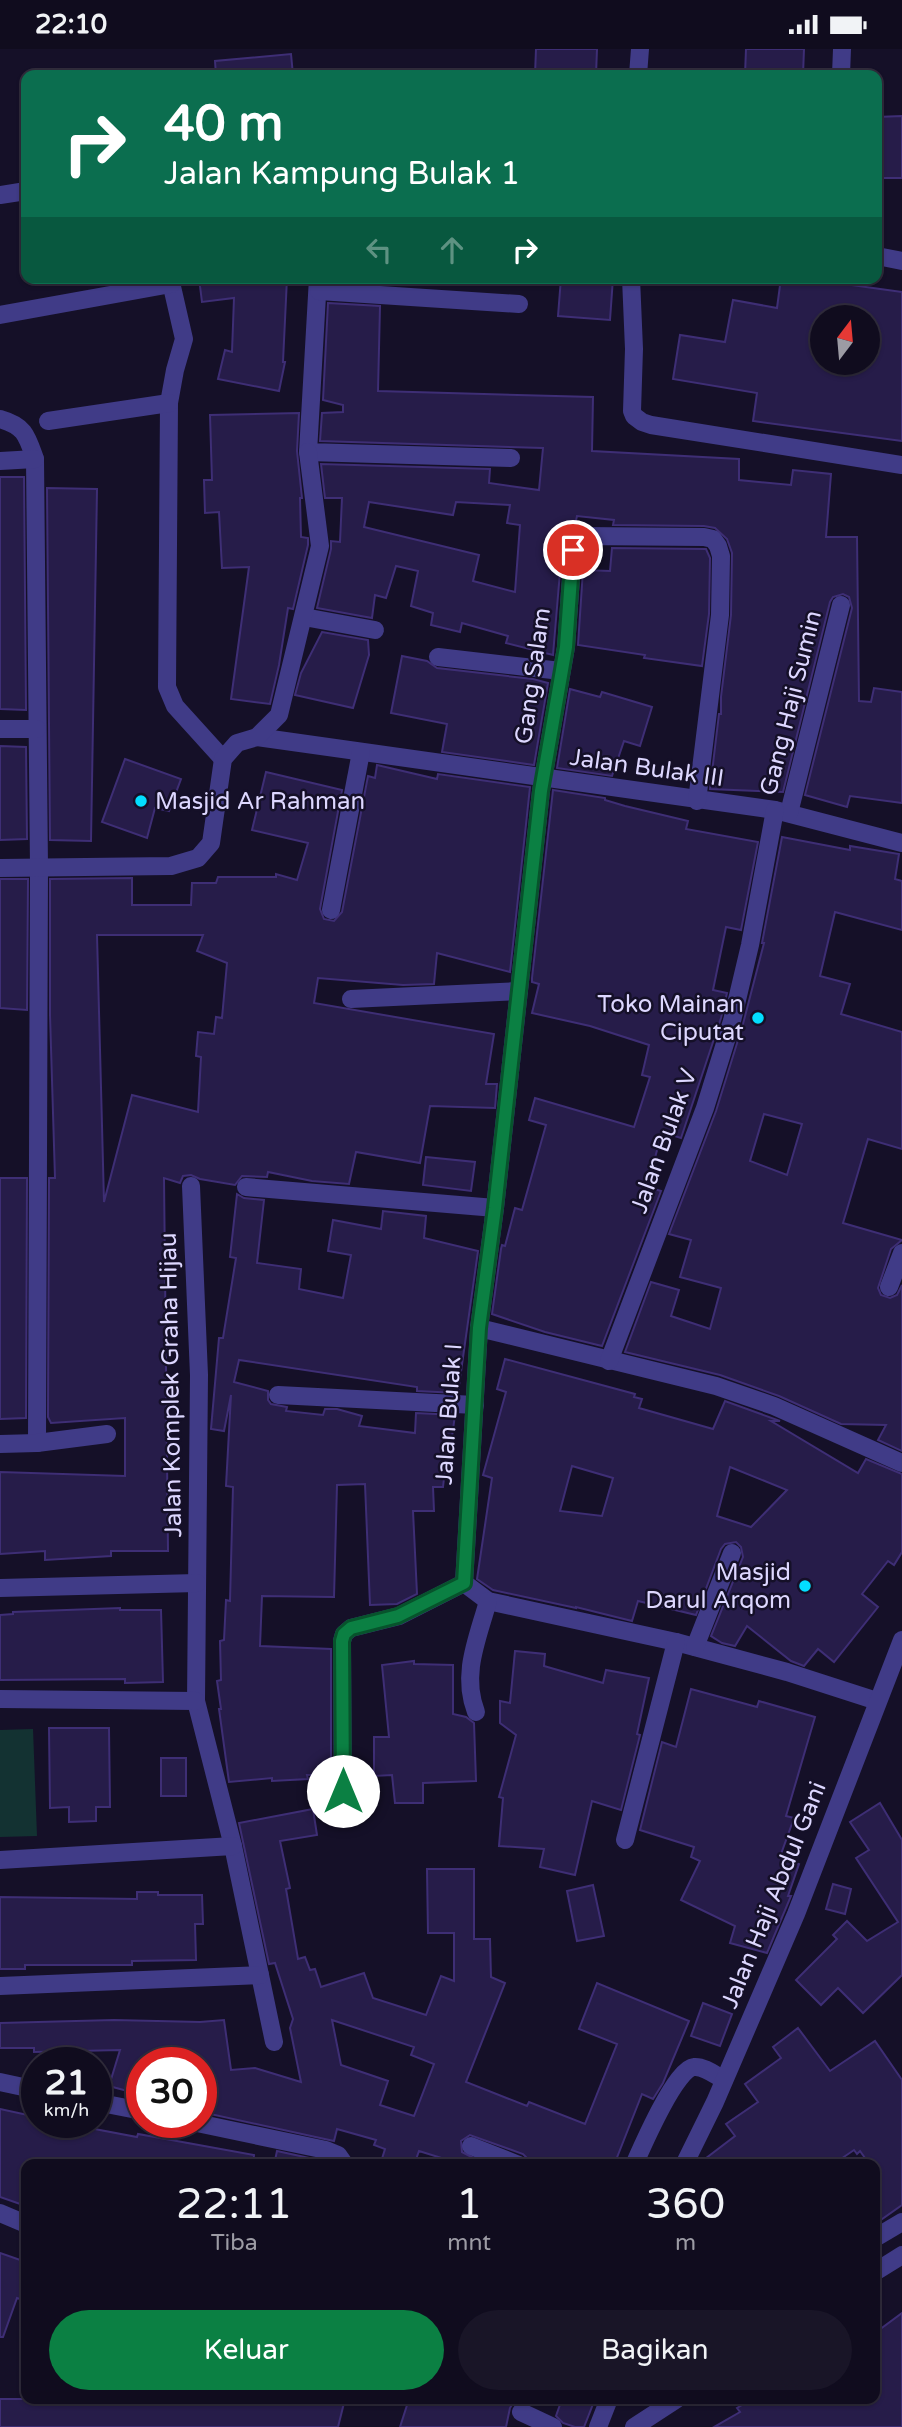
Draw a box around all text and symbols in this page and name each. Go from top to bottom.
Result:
text: 22:10 [35,9,107,40]
text: 40 m [164,95,283,154]
icon: right [49,98,140,189]
text: Jalan Kampung Bulak 1 [164,155,520,193]
icon: left [360,231,398,269]
icon: ahead [433,231,471,269]
icon: right [506,231,544,269]
north arrow [810,305,880,375]
map controls [810,305,880,375]
pin [543,520,603,580]
icon: arrive [554,531,592,569]
street label: Gang Salam [509,606,557,746]
street label: Gang Haji Sumin [754,608,828,798]
street label: Jalan Bulak III [568,743,726,793]
place label: Masjid Ar Rahman [155,787,365,816]
marker: Masjid Ar Rahman [133,793,149,809]
place label: Toko Mainan Ciputat [597,990,744,1047]
marker: Toko Mainan Ciputat [750,1010,766,1026]
street label: Jalan Bulak V [624,1065,704,1217]
street label: Jalan Komplek Graha Hijau [154,1232,188,1538]
street label: Jalan Bulak I [430,1342,468,1486]
place label: Masjid Darul Arqom [645,1558,791,1615]
marker: Masjid Darul Arqom [797,1578,813,1594]
position arrow [306,1754,380,1828]
street label: Jalan Haji Abdul Gani [715,1777,833,2013]
speed limit sign: 30 [126,2047,217,2138]
text: 21 [45,2062,88,2104]
text: km/h [44,2099,89,2121]
text: 22:11 [176,2179,292,2230]
text: 1 [456,2179,482,2230]
text: 360 [646,2179,725,2230]
text: Tiba [211,2229,258,2257]
text: mnt [447,2229,491,2257]
text: m [675,2229,696,2257]
button: Keluar [49,2310,444,2390]
button: Bagikan [458,2310,852,2390]

